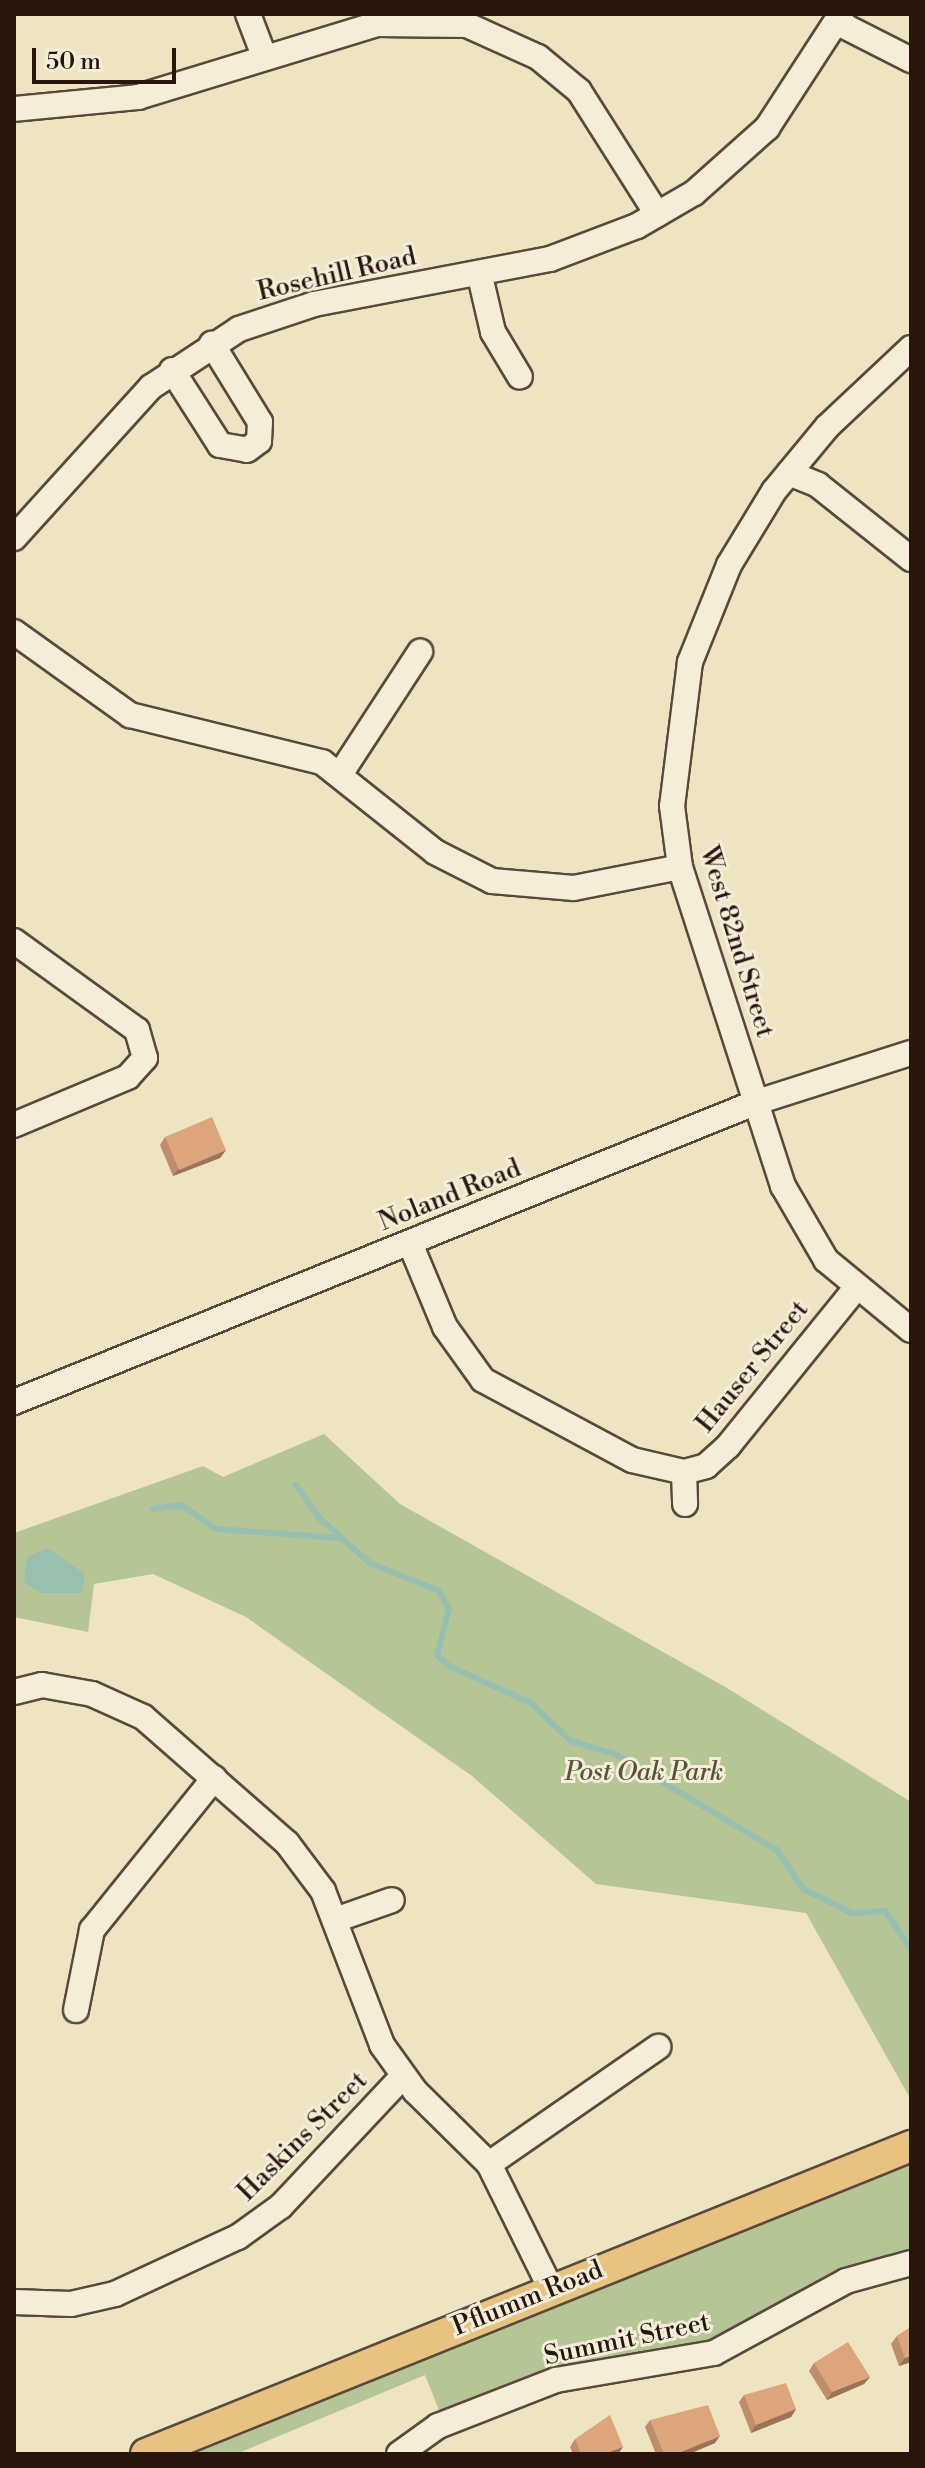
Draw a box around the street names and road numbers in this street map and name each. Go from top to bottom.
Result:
street label: Rosehill Road [255,242,419,308]
street label: West 82nd Street [692,843,780,1041]
street label: Noland Road [374,1153,526,1239]
street label: Hauser Street [690,1295,816,1439]
street label: Haskins Street [232,2066,374,2208]
street label: Pflumm Road [448,2255,608,2343]
street label: Summit Street [541,2307,713,2373]

